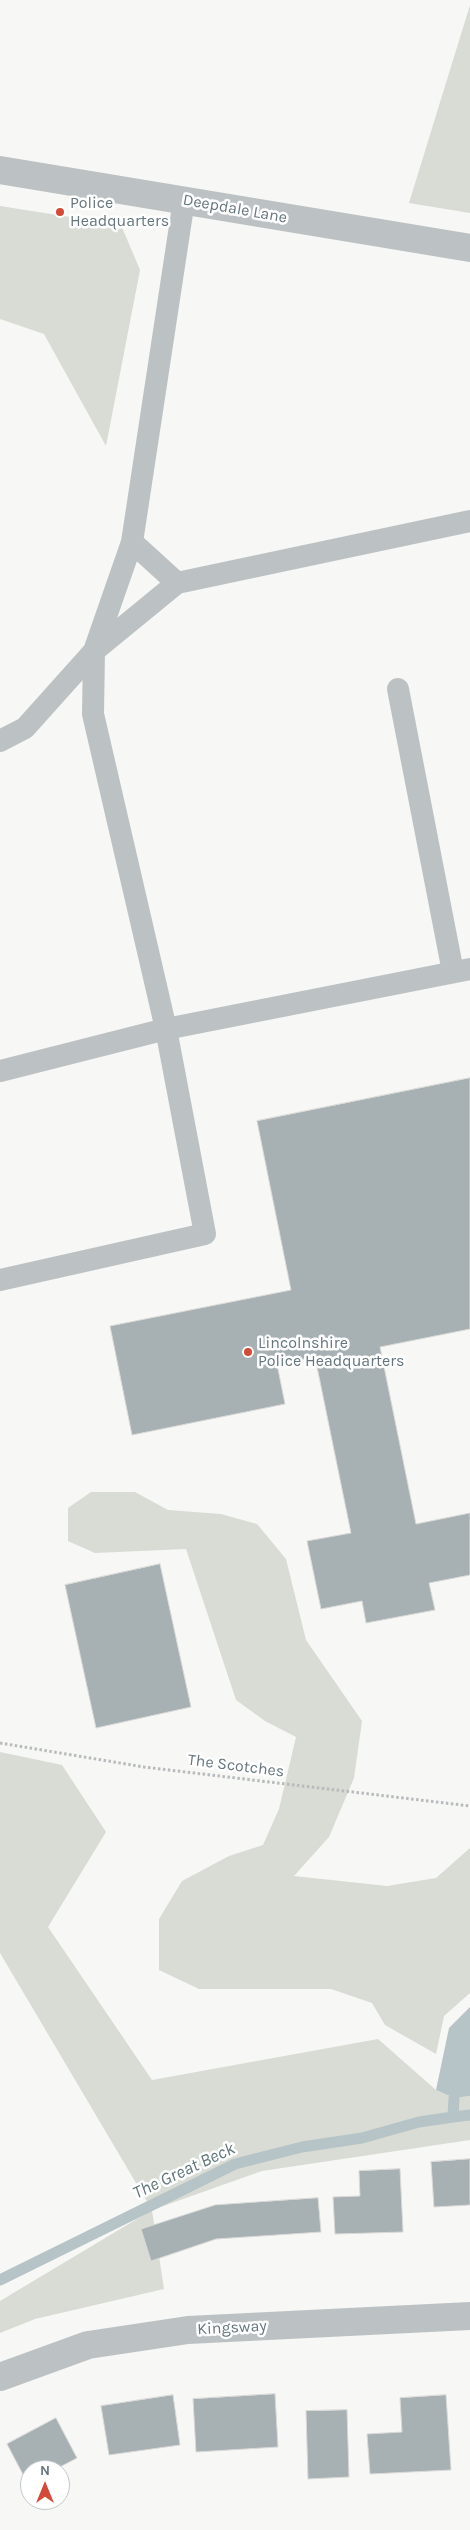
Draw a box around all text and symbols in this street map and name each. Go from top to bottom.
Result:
street label: Deepdale Lane [181,190,289,228]
place label: Police Headquarters [70,193,169,231]
marker: Police Headquarters [54,206,66,218]
place label: Lincolnshire Police Headquarters [258,1333,404,1371]
marker: Lincolnshire Police Headquarters [242,1346,254,1358]
street label: The Scotches [187,1751,285,1781]
water label: The Great Beck [130,2138,238,2204]
street label: Kingsway [197,2317,267,2339]
north arrow [20,2460,70,2510]
text: N [40,2462,50,2479]

